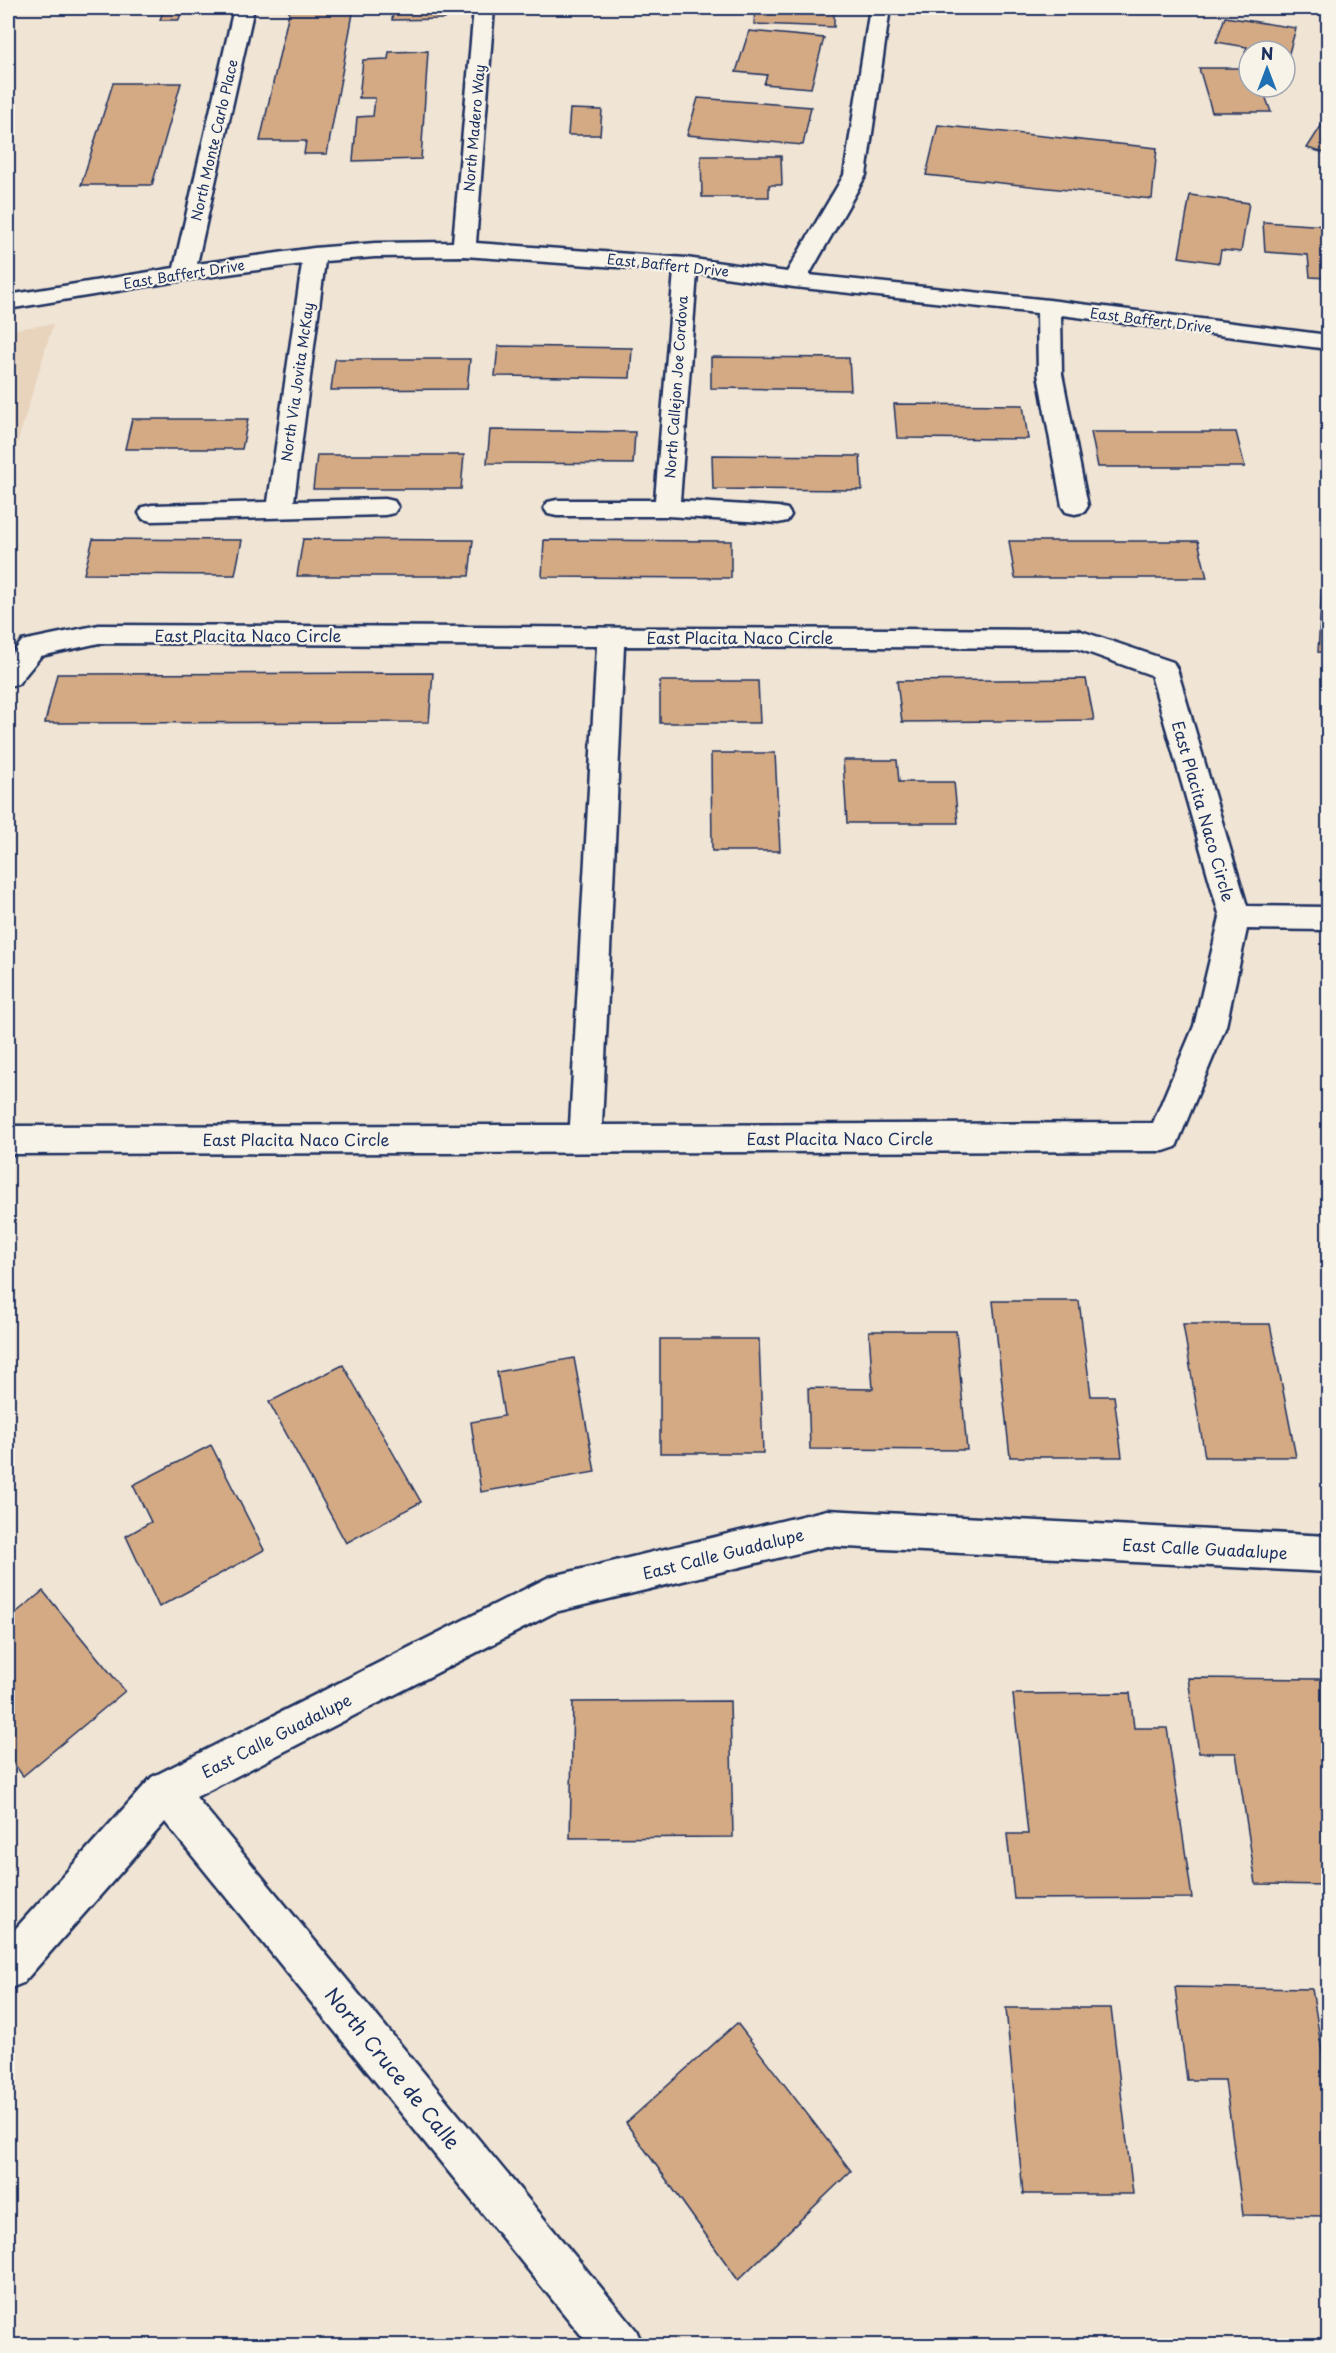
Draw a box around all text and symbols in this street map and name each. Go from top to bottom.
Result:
north arrow [1237,39,1297,99]
text: N [1261,41,1273,65]
street label: North Monte Carlo Place [185,57,243,223]
street label: North Madero Way [458,63,490,193]
street label: East Baffert Drive [606,248,730,282]
street label: East Baffert Drive [122,254,246,294]
street label: North Callejon Joe Cordova [659,295,693,479]
street label: North Via Jovita McKay [275,301,319,463]
street label: East Baffert Drive [1089,302,1213,338]
street label: East Placita Naco Circle [154,623,342,647]
street label: East Placita Naco Circle [646,625,834,649]
street label: East Placita Naco Circle [1167,718,1241,904]
street label: East Placita Naco Circle [746,1126,934,1150]
street label: East Placita Naco Circle [202,1127,390,1151]
street label: East Calle Guadalupe [640,1521,806,1585]
street label: East Calle Guadalupe [1122,1532,1288,1564]
street label: East Calle Guadalupe [197,1687,355,1783]
street label: North Cruce de Calle [318,1981,468,2156]

